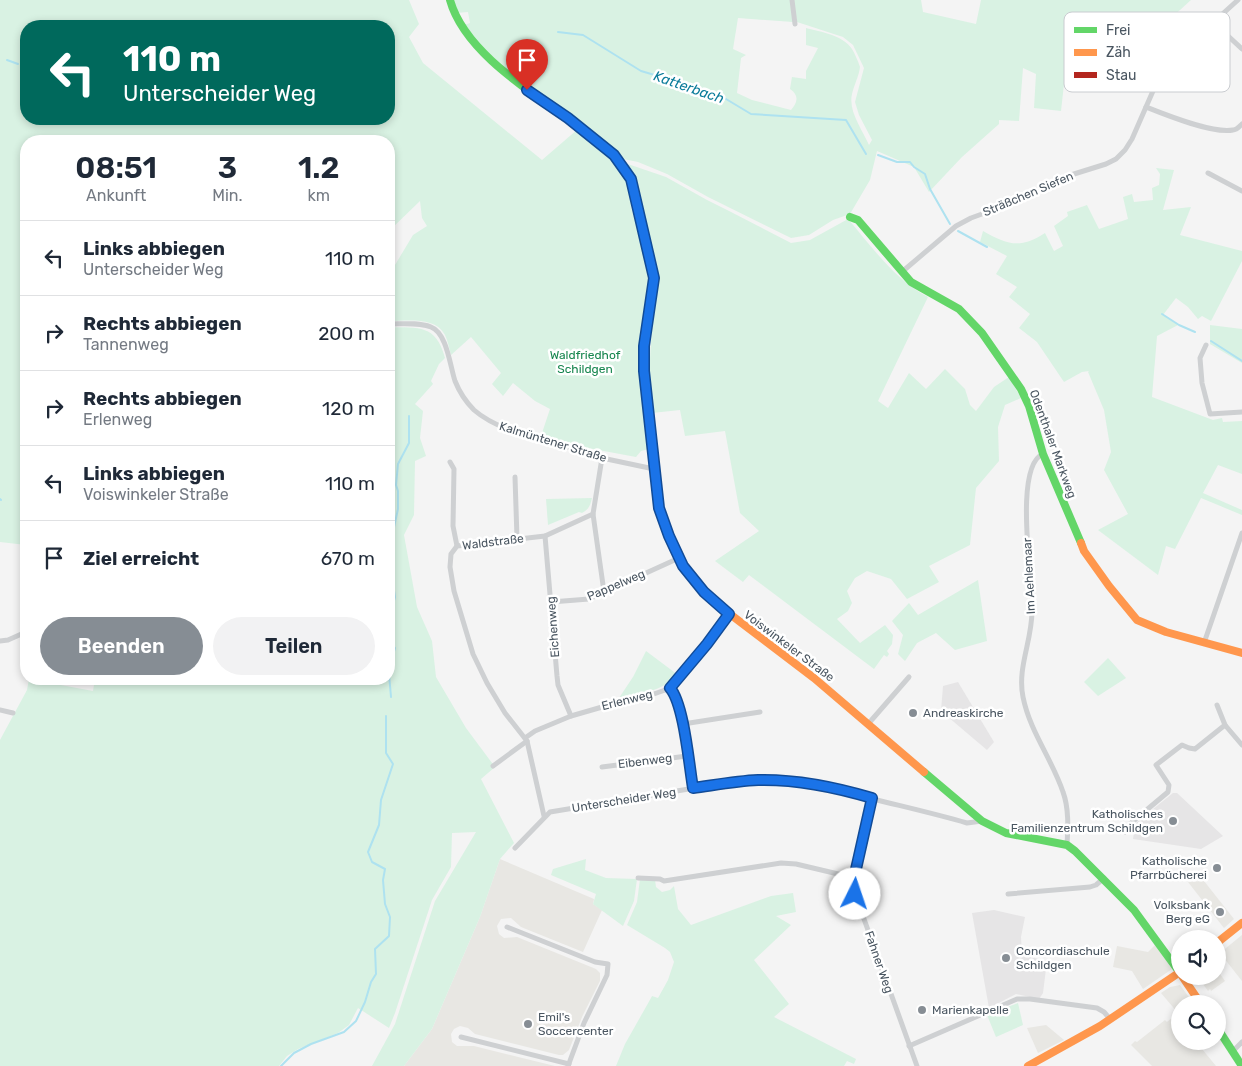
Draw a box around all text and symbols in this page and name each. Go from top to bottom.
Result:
legend [1064,12,1230,92]
text: Frei [1106,22,1130,39]
text: 110 m [123,38,221,80]
pin [506,39,548,90]
icon: left [40,40,105,105]
text: Zäh [1106,44,1131,61]
icon: arrive [513,46,541,74]
text: Stau [1106,67,1136,84]
water label: Katterbach [651,68,726,107]
text: Unterscheider Weg [123,80,316,107]
text: 08:51 [75,150,157,186]
text: 3 [218,150,237,186]
text: 1.2 [298,150,340,186]
street label: Sträßchen Siefen [981,169,1075,219]
text: Ankunft [86,186,146,205]
text: Min. [212,186,243,205]
text: km [308,186,330,205]
text: Links abbiegen [83,237,225,260]
icon: left [40,244,68,272]
text: 110 m [325,247,375,270]
text: Unterscheider Weg [83,260,224,279]
text: Rechts abbiegen [83,312,242,335]
icon: right [40,319,68,347]
text: 200 m [318,322,375,345]
text: Tannenweg [83,335,169,354]
park label: Waldfriedhof Schildgen [550,348,621,376]
text: Rechts abbiegen [83,387,242,410]
street label: Odenthaler Markweg [1027,388,1079,500]
icon: right [40,394,68,422]
text: 120 m [322,397,375,420]
text: Erlenweg [83,410,152,429]
street label: Kalmüntener Straße [498,419,609,465]
text: Links abbiegen [83,462,225,485]
icon: left [40,469,68,497]
text: 110 m [325,472,375,495]
text: Voiswinkeler Straße [83,485,229,504]
street label: Waldstraße [462,531,525,553]
street label: Im Aehlemaar [1020,537,1038,615]
icon: arrive [40,544,68,572]
text: Ziel erreicht [83,547,199,570]
text: 670 m [321,547,375,570]
street label: Pappelweg [585,567,647,603]
street label: Eichenweg [544,596,562,658]
street label: Voiswinkeler Straße [741,608,837,685]
button: Beenden [40,617,203,675]
button: Teilen [213,617,375,675]
street label: Erlenweg [600,687,654,713]
place label: Andreaskirche [923,706,1004,720]
marker: Andreaskirche [907,707,919,719]
street label: Eibenweg [617,751,673,771]
street label: Unterscheider Weg [571,785,677,815]
place label: Katholisches Familienzentrum Schildgen [1011,807,1163,835]
marker: Katholisches Familienzentrum Schildgen [1167,815,1179,827]
place label: Katholische Pfarrbücherei [1130,854,1207,882]
marker: Katholische Pfarrbücherei [1211,862,1223,874]
position arrow [828,867,880,919]
place label: Volksbank Berg eG [1154,898,1211,926]
marker: Volksbank Berg eG [1214,906,1226,918]
street label: Fahner Weg [862,929,896,995]
map controls [1171,930,1226,1050]
button: sound [1171,930,1226,985]
place label: Concordiaschule Schildgen [1016,944,1110,972]
marker: Concordiaschule Schildgen [1000,952,1012,964]
button: search [1171,995,1226,1050]
place label: Marienkapelle [932,1003,1009,1017]
marker: Marienkapelle [916,1004,928,1016]
place label: Emil's Soccercenter [538,1010,614,1038]
marker: Emil's Soccercenter [522,1018,534,1030]

